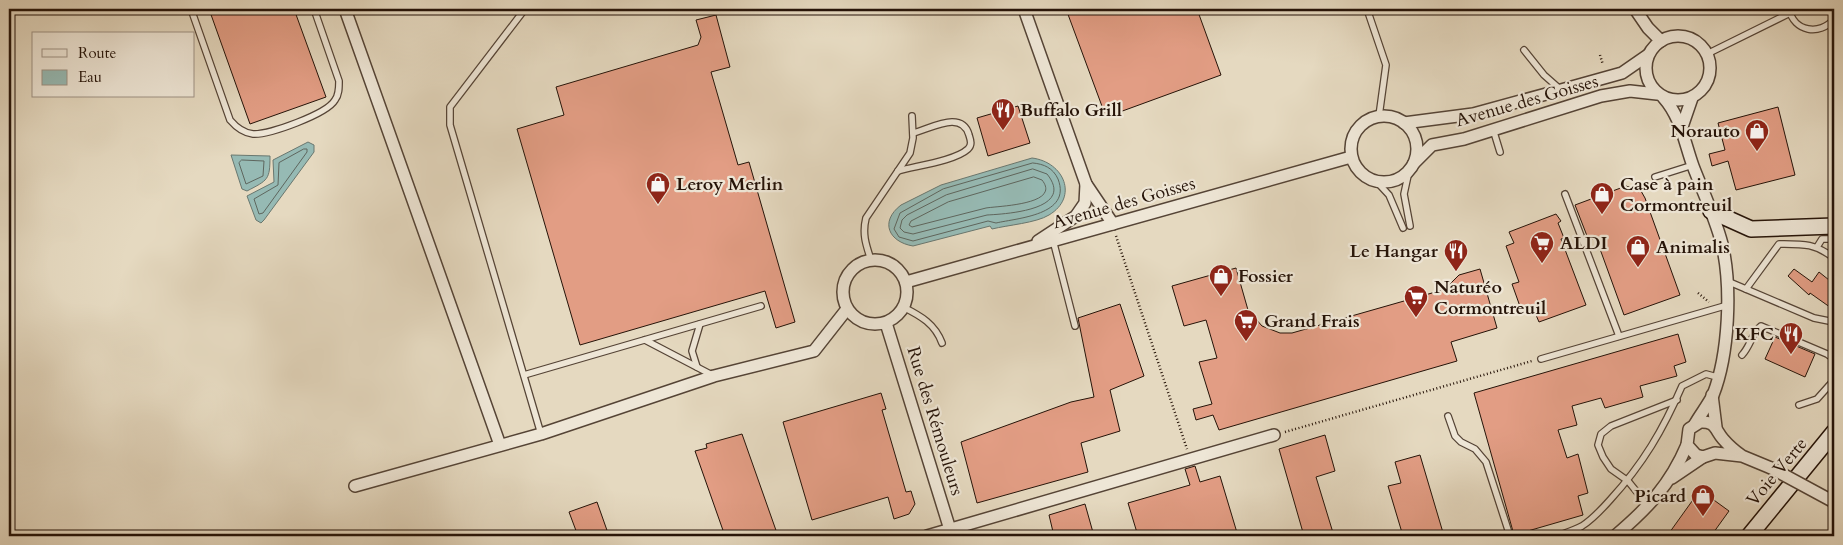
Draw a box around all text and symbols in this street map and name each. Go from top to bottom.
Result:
legend [32,32,195,98]
text: Route [78,43,116,63]
text: Eau [78,67,102,87]
street label: Avenue des Goisses [1453,69,1601,133]
restaurant icon: Buffalo Grill [990,97,1016,131]
place label: Buffalo Grill [1020,98,1122,123]
shop icon: Norauto [1744,118,1770,152]
place label: Norauto [1670,119,1740,144]
shop icon: Leroy Merlin [645,171,671,205]
street label: Avenue des Goisses [1050,171,1198,235]
place label: Leroy Merlin [676,172,784,197]
place label: Case à pain Cormontreuil [1620,172,1732,218]
shop icon: Case à pain Cormontreuil [1589,181,1615,215]
supermarket icon: ALDI [1529,230,1555,264]
place label: ALDI [1560,231,1607,256]
shop icon: Animalis [1625,234,1651,268]
place label: Animalis [1656,235,1730,260]
restaurant icon: Le Hangar [1443,238,1469,272]
place label: Le Hangar [1350,239,1439,264]
shop icon: Fossier [1208,263,1234,297]
place label: Fossier [1238,264,1294,289]
place label: Naturéo Cormontreuil [1434,275,1546,321]
supermarket icon: Naturéo Cormontreuil [1403,284,1429,318]
supermarket icon: Grand Frais [1233,308,1259,342]
place label: Grand Frais [1264,309,1360,334]
restaurant icon: KFC [1778,321,1804,355]
place label: KFC [1735,322,1774,347]
street label: Rue des Rémouleurs [900,343,970,499]
street label: Voie Verte [1741,432,1813,512]
shop icon: Picard [1690,483,1716,517]
place label: Picard [1634,484,1687,509]

